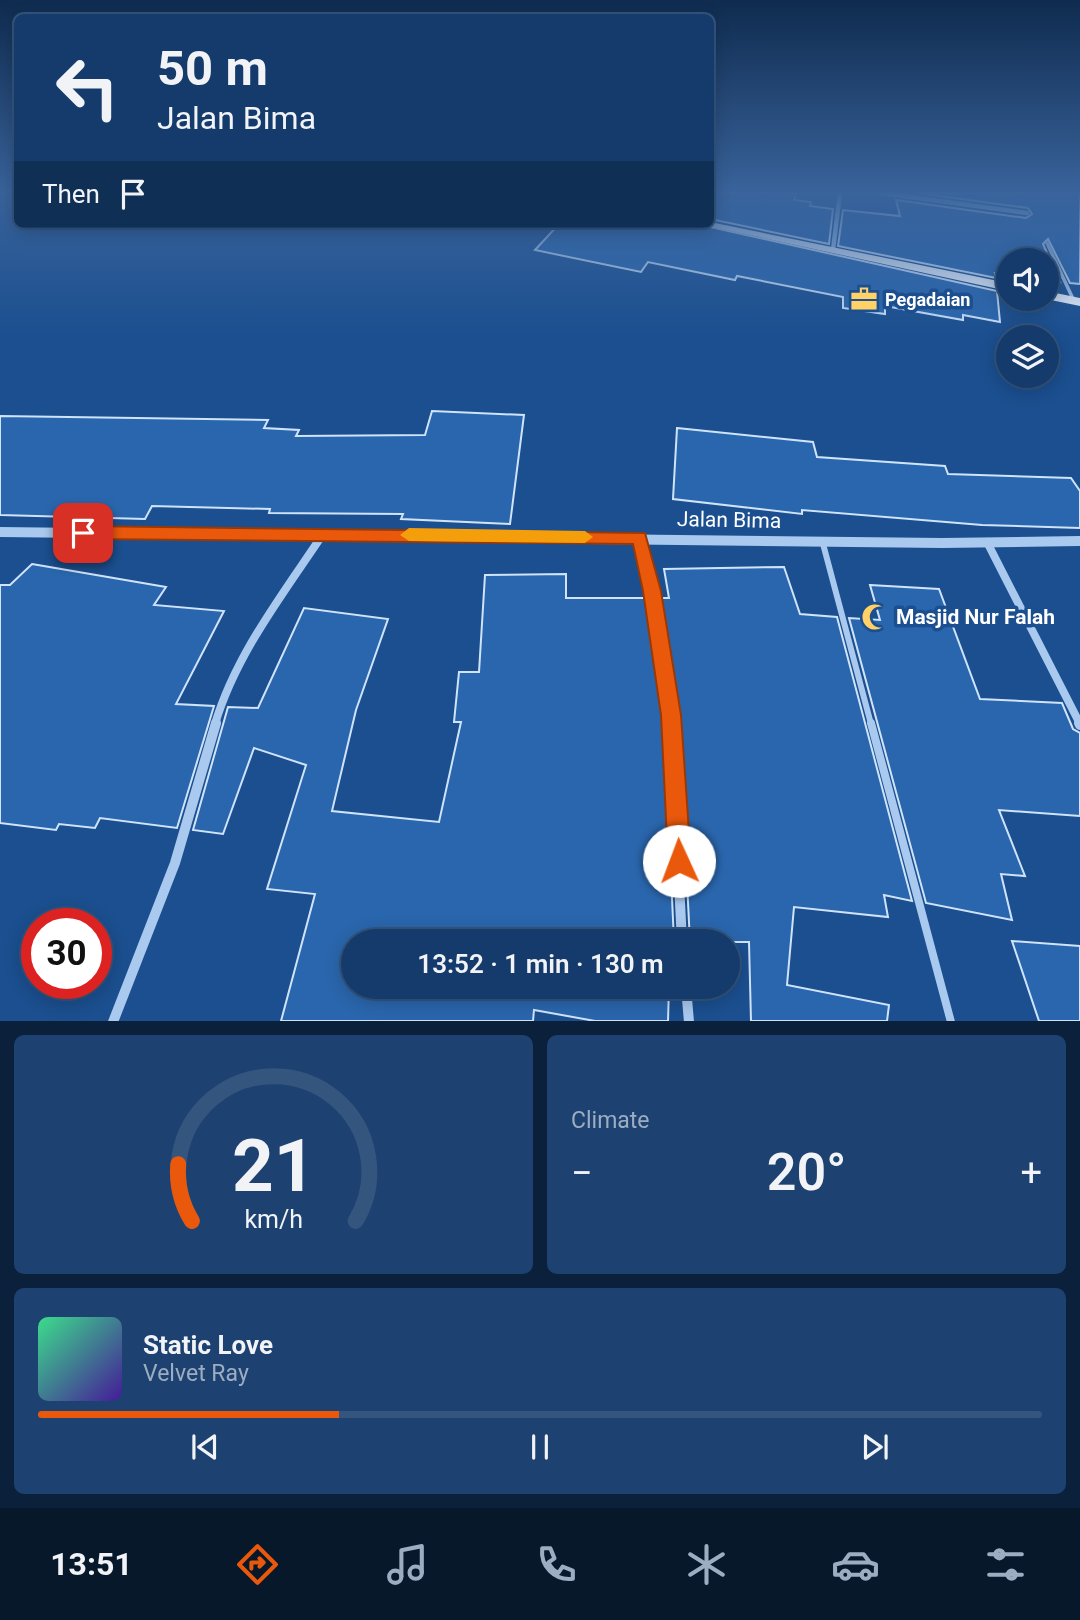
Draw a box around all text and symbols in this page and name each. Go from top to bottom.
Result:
text: 50 m [157,40,268,97]
icon: left [42,42,133,133]
text: Jalan Bima [157,99,316,137]
icon: arrive [114,175,152,213]
text: Then [42,179,100,209]
map controls [996,248,1059,388]
button: sound [996,248,1059,311]
office icon: Pegadaian [849,284,879,314]
place label: Pegadaian [885,289,970,310]
button: layers [996,325,1059,388]
pin [53,503,113,563]
street label: Jalan Bima [677,507,781,533]
icon: arrive [64,514,102,552]
mosque icon: Masjid Nur Falah [860,602,890,632]
place label: Masjid Nur Falah [896,605,1055,629]
position arrow [642,824,716,898]
speed limit sign: 30 [21,908,112,999]
text: 13:52 · 1 min · 130 m [417,949,664,979]
text: Climate [571,1107,650,1134]
text: 21 [232,1123,315,1209]
text: 20° [767,1142,846,1203]
text: − [571,1151,593,1195]
text: + [1020,1151,1042,1195]
text: km/h [244,1204,303,1233]
text: Static Love [143,1330,273,1360]
text: Velvet Ray [143,1360,249,1387]
icon: previous [186,1428,224,1466]
icon: pause [521,1428,559,1466]
icon: next [856,1428,894,1466]
icon: directions [233,1540,282,1589]
icon: music [383,1540,432,1589]
icon: phone [532,1540,581,1589]
icon: climate [682,1540,731,1589]
icon: car [831,1540,880,1589]
icon: filters [981,1540,1030,1589]
text: 13:51 [50,1545,133,1583]

